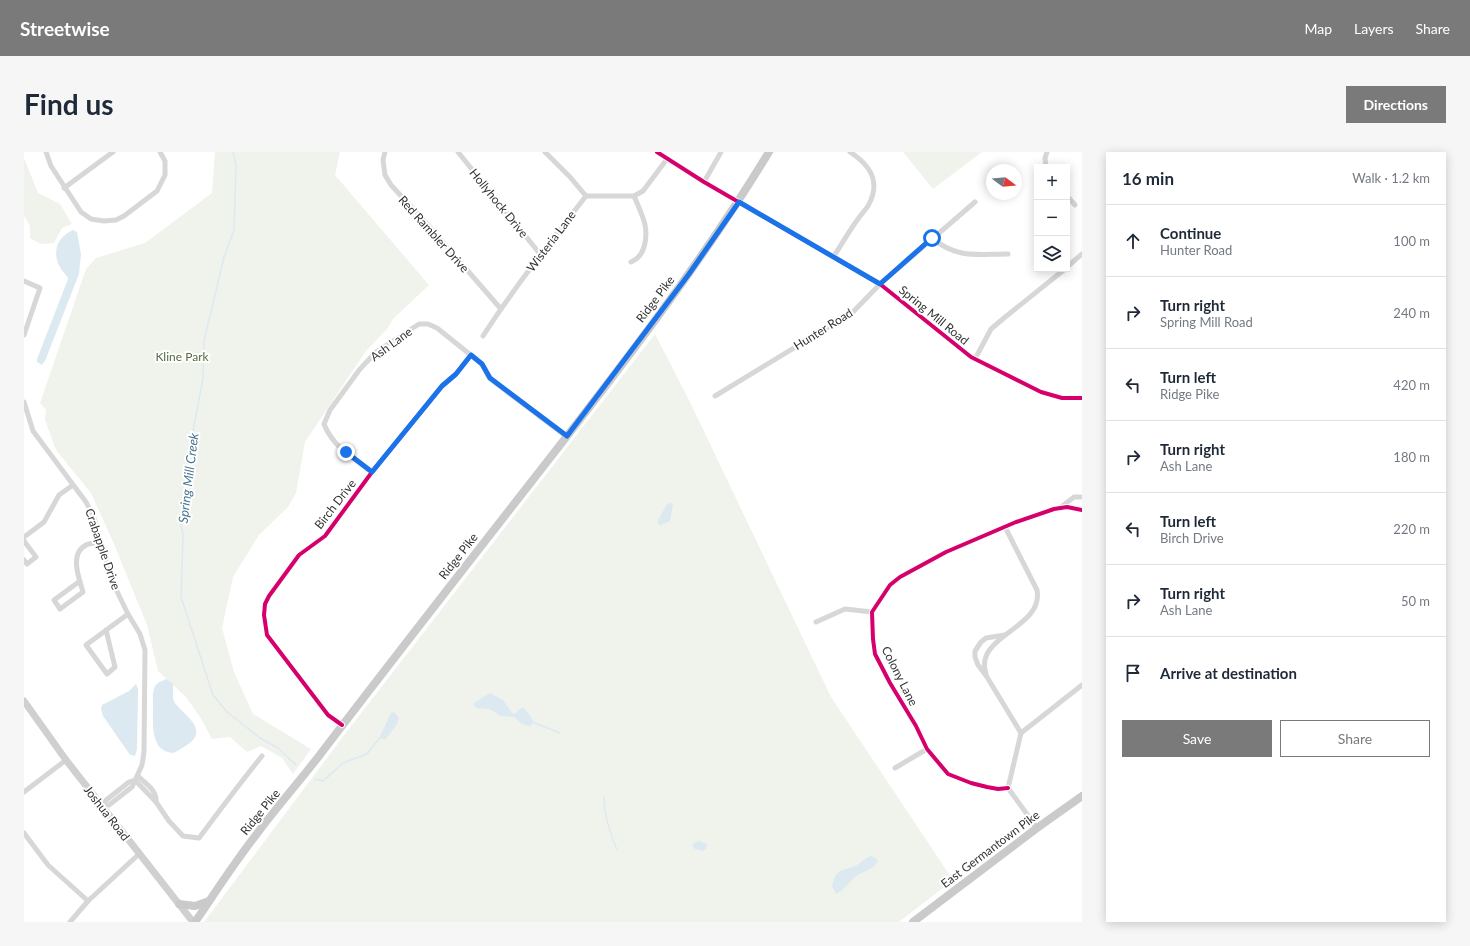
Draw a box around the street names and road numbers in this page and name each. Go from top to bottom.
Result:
street label: Hollyhock Drive [467,165,531,241]
street label: Red Rambler Drive [396,192,472,276]
street label: Wisteria Lane [523,208,579,274]
street label: Ridge Pike [633,273,677,325]
street label: Spring Mill Road [896,282,972,348]
street label: Hunter Road [791,305,855,353]
street label: Ash Lane [367,324,415,364]
street label: Birch Drive [311,476,359,532]
street label: Crabapple Drive [82,506,124,592]
street label: Ridge Pike [435,530,481,582]
street label: Colony Lane [879,644,921,708]
street label: Joshua Road [81,782,133,844]
street label: Ridge Pike [237,786,283,838]
street label: East Germantown Pike [938,807,1042,891]

